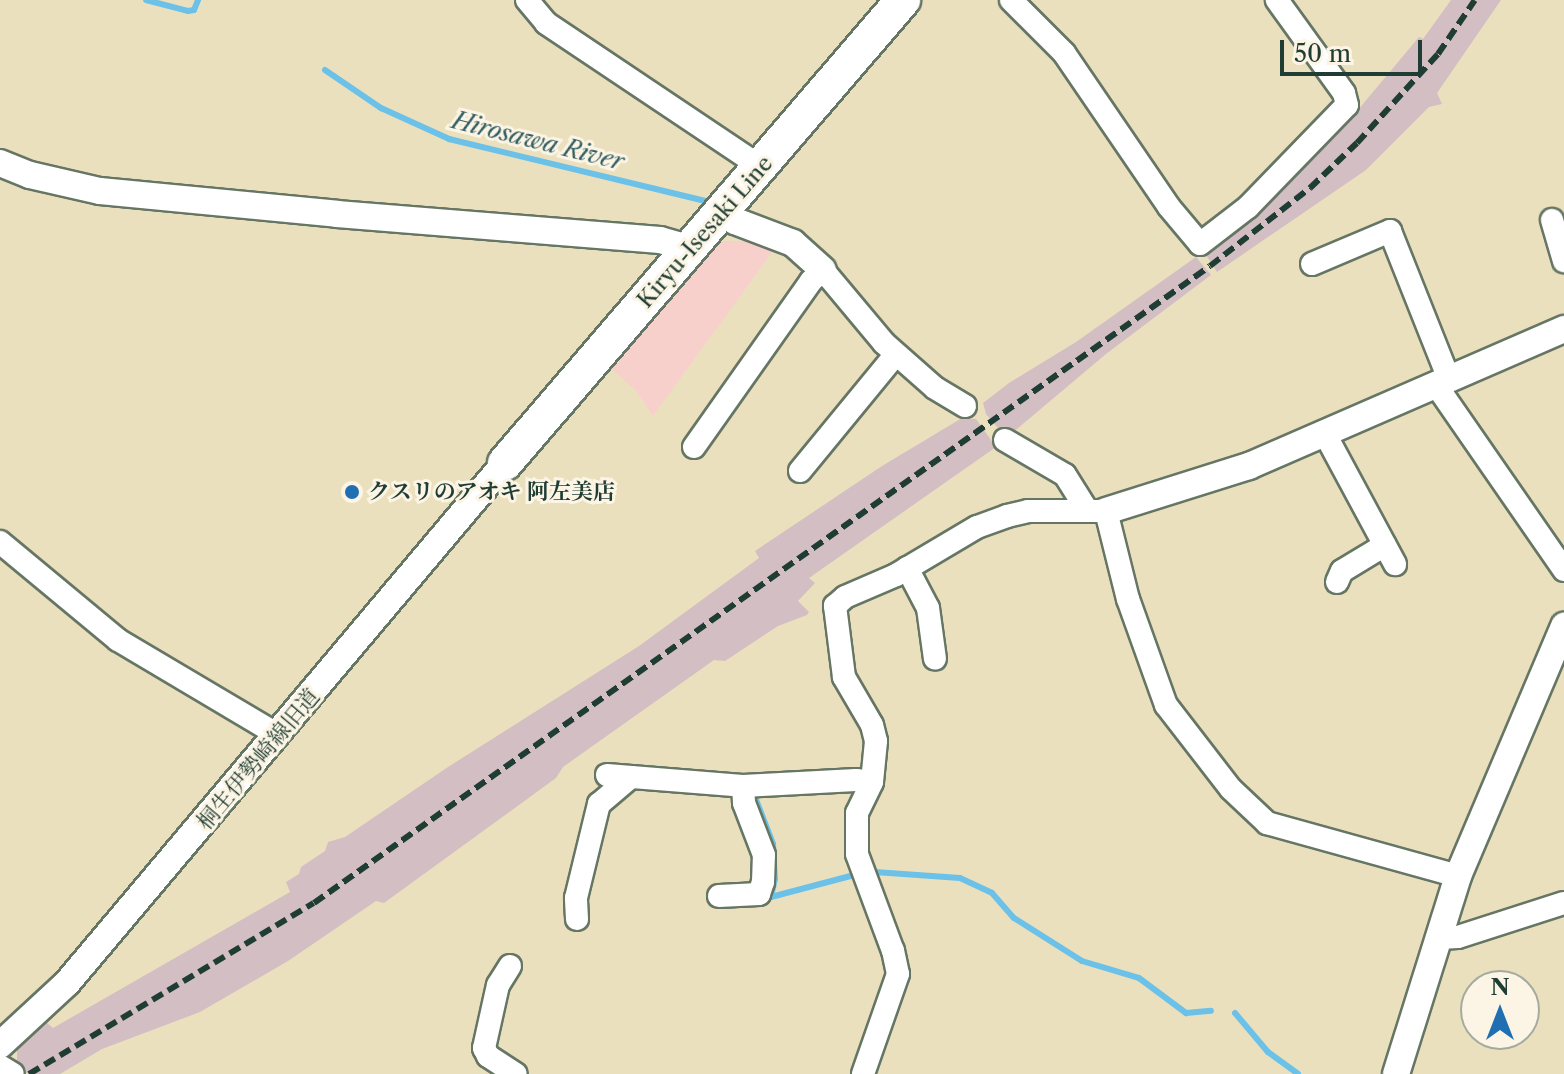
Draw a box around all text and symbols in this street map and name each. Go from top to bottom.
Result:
scale bar [1284,24,1426,74]
text: 50 m [1294,39,1351,68]
water label: Hirosawa River [449,106,627,176]
street label: Kiryu-Isesaki Line [632,151,778,313]
place label: クスリのアオキ 阿左美店 [368,479,616,505]
marker: クスリのアオキ 阿左美店 [343,483,361,501]
street label: 桐生伊勢崎線旧道 [191,683,325,835]
north arrow [1460,970,1540,1050]
text: N [1490,974,1510,1001]

